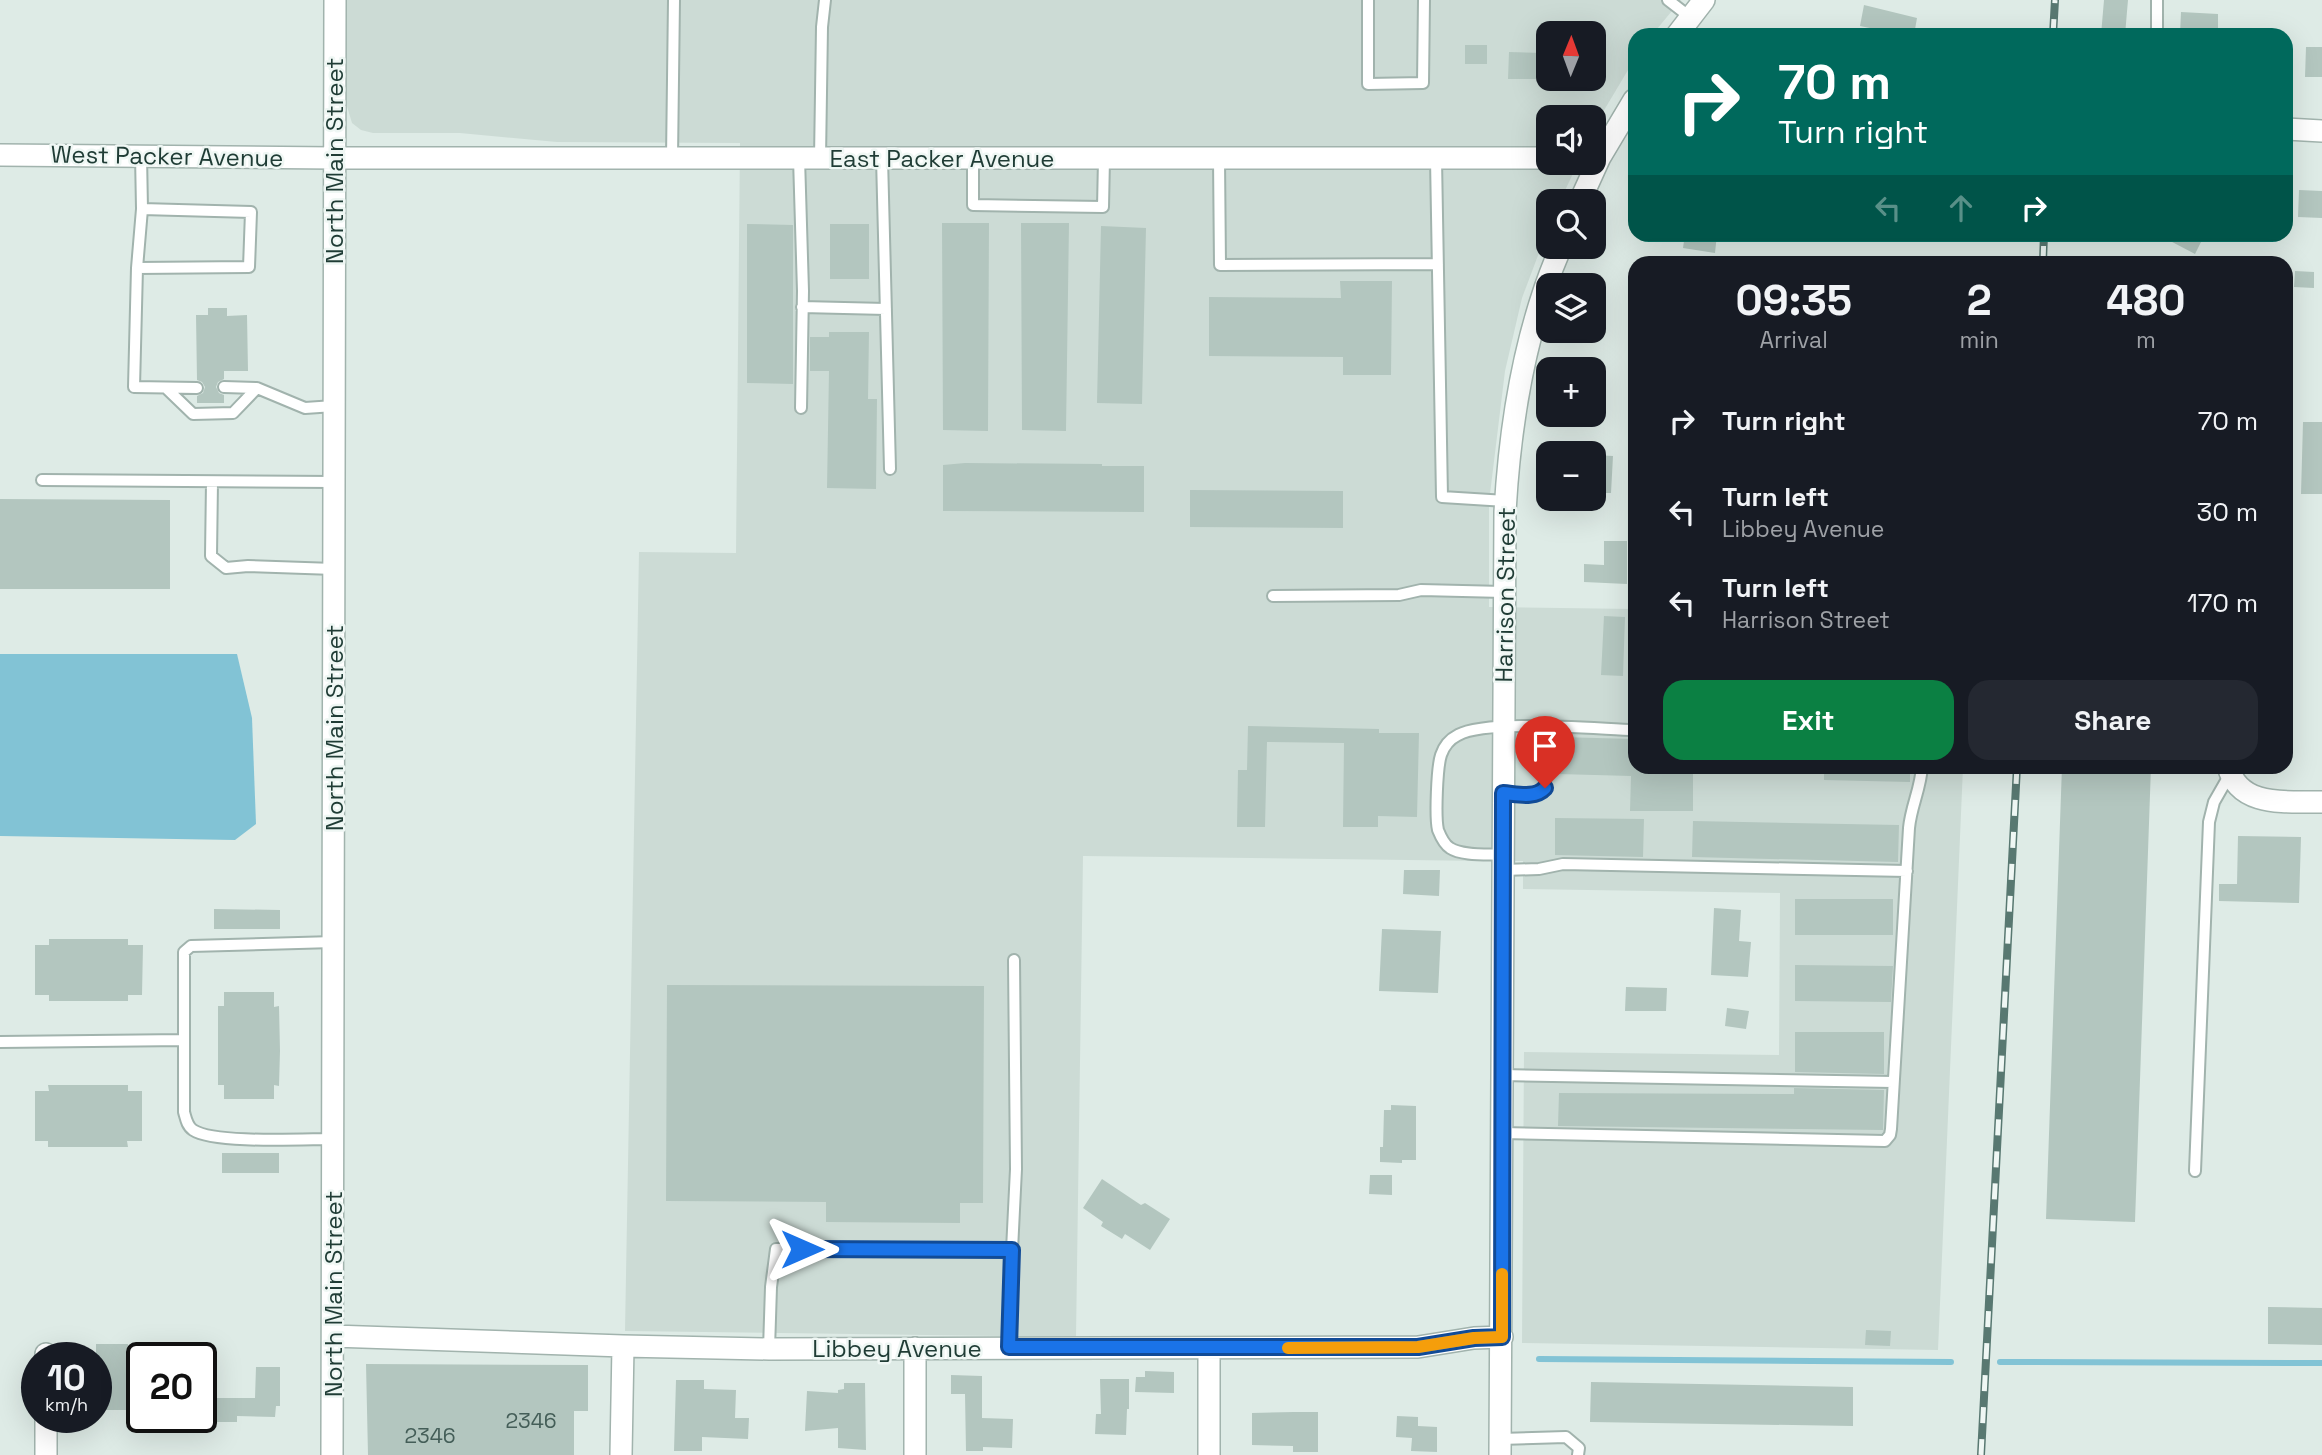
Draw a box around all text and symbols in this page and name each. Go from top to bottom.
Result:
north arrow [1536,21,1606,91]
map controls [1536,21,1606,511]
text: 70 m [1778,51,1891,113]
icon: right [1663,56,1754,147]
street label: North Main Street [319,58,350,264]
button: sound [1536,105,1606,175]
text: Turn right [1778,112,1928,152]
street label: West Packer Avenue [50,138,284,174]
street label: East Packer Avenue [830,143,1054,174]
button: search [1536,189,1606,259]
icon: left [1869,189,1907,227]
icon: ahead [1942,189,1980,227]
icon: right [2015,189,2053,227]
button: layers [1536,273,1606,343]
text: 09:35 [1735,274,1852,327]
text: 2 [1967,274,1992,327]
text: 480 [2106,274,2186,327]
text: Arrival [1760,325,1828,355]
text: min [1959,325,1999,355]
text: m [2136,325,2156,355]
button: + [1536,357,1606,427]
icon: right [1663,402,1701,440]
text: Turn right [1722,404,1846,438]
text: 70 m [2198,404,2258,438]
button: − [1536,441,1606,511]
text: Turn left [1722,480,1829,514]
icon: left [1663,493,1701,531]
text: 30 m [2197,495,2258,529]
street label: Harrison Street [1488,507,1522,683]
text: Libbey Avenue [1722,514,1884,544]
text: Turn left [1722,571,1829,605]
icon: left [1663,584,1701,622]
text: 170 m [2187,586,2258,620]
text: Harrison Street [1722,605,1890,635]
street label: North Main Street [319,625,350,831]
button: Exit [1663,680,1954,760]
button: Share [1968,680,2258,760]
pin [1515,716,1575,788]
icon: arrive [1526,727,1564,765]
street label: North Main Street [318,1191,349,1397]
position arrow [765,1212,839,1286]
street label: Libbey Avenue [812,1333,982,1364]
speed limit sign: 20 [126,1342,217,1433]
text: 10 [47,1356,86,1400]
text: km/h [45,1393,88,1416]
house number: 2346 [505,1407,557,1434]
house number: 2346 [404,1422,456,1449]

